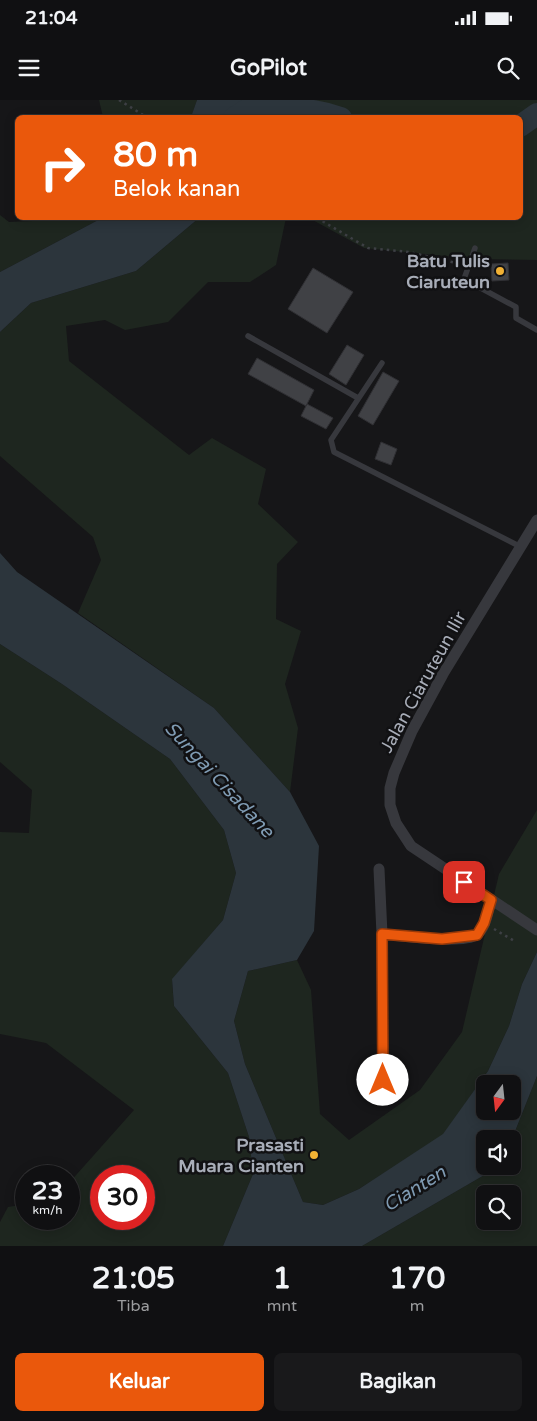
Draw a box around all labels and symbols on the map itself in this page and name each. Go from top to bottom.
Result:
place label: Batu Tulis Ciaruteun [406,250,490,293]
marker: Batu Tulis Ciaruteun [494,265,506,277]
street label: Jalan Ciaruteun Ilir [375,607,471,756]
water label: Sungai Cisadane [160,717,279,843]
pin [443,861,485,903]
position arrow [356,1053,408,1105]
north arrow [476,1075,521,1120]
place label: Prasasti Muara Cianten [178,1134,304,1177]
marker: Prasasti Muara Cianten [308,1149,320,1161]
water label: Cianten [379,1161,450,1217]
speed limit sign: 30 [90,1165,155,1230]

